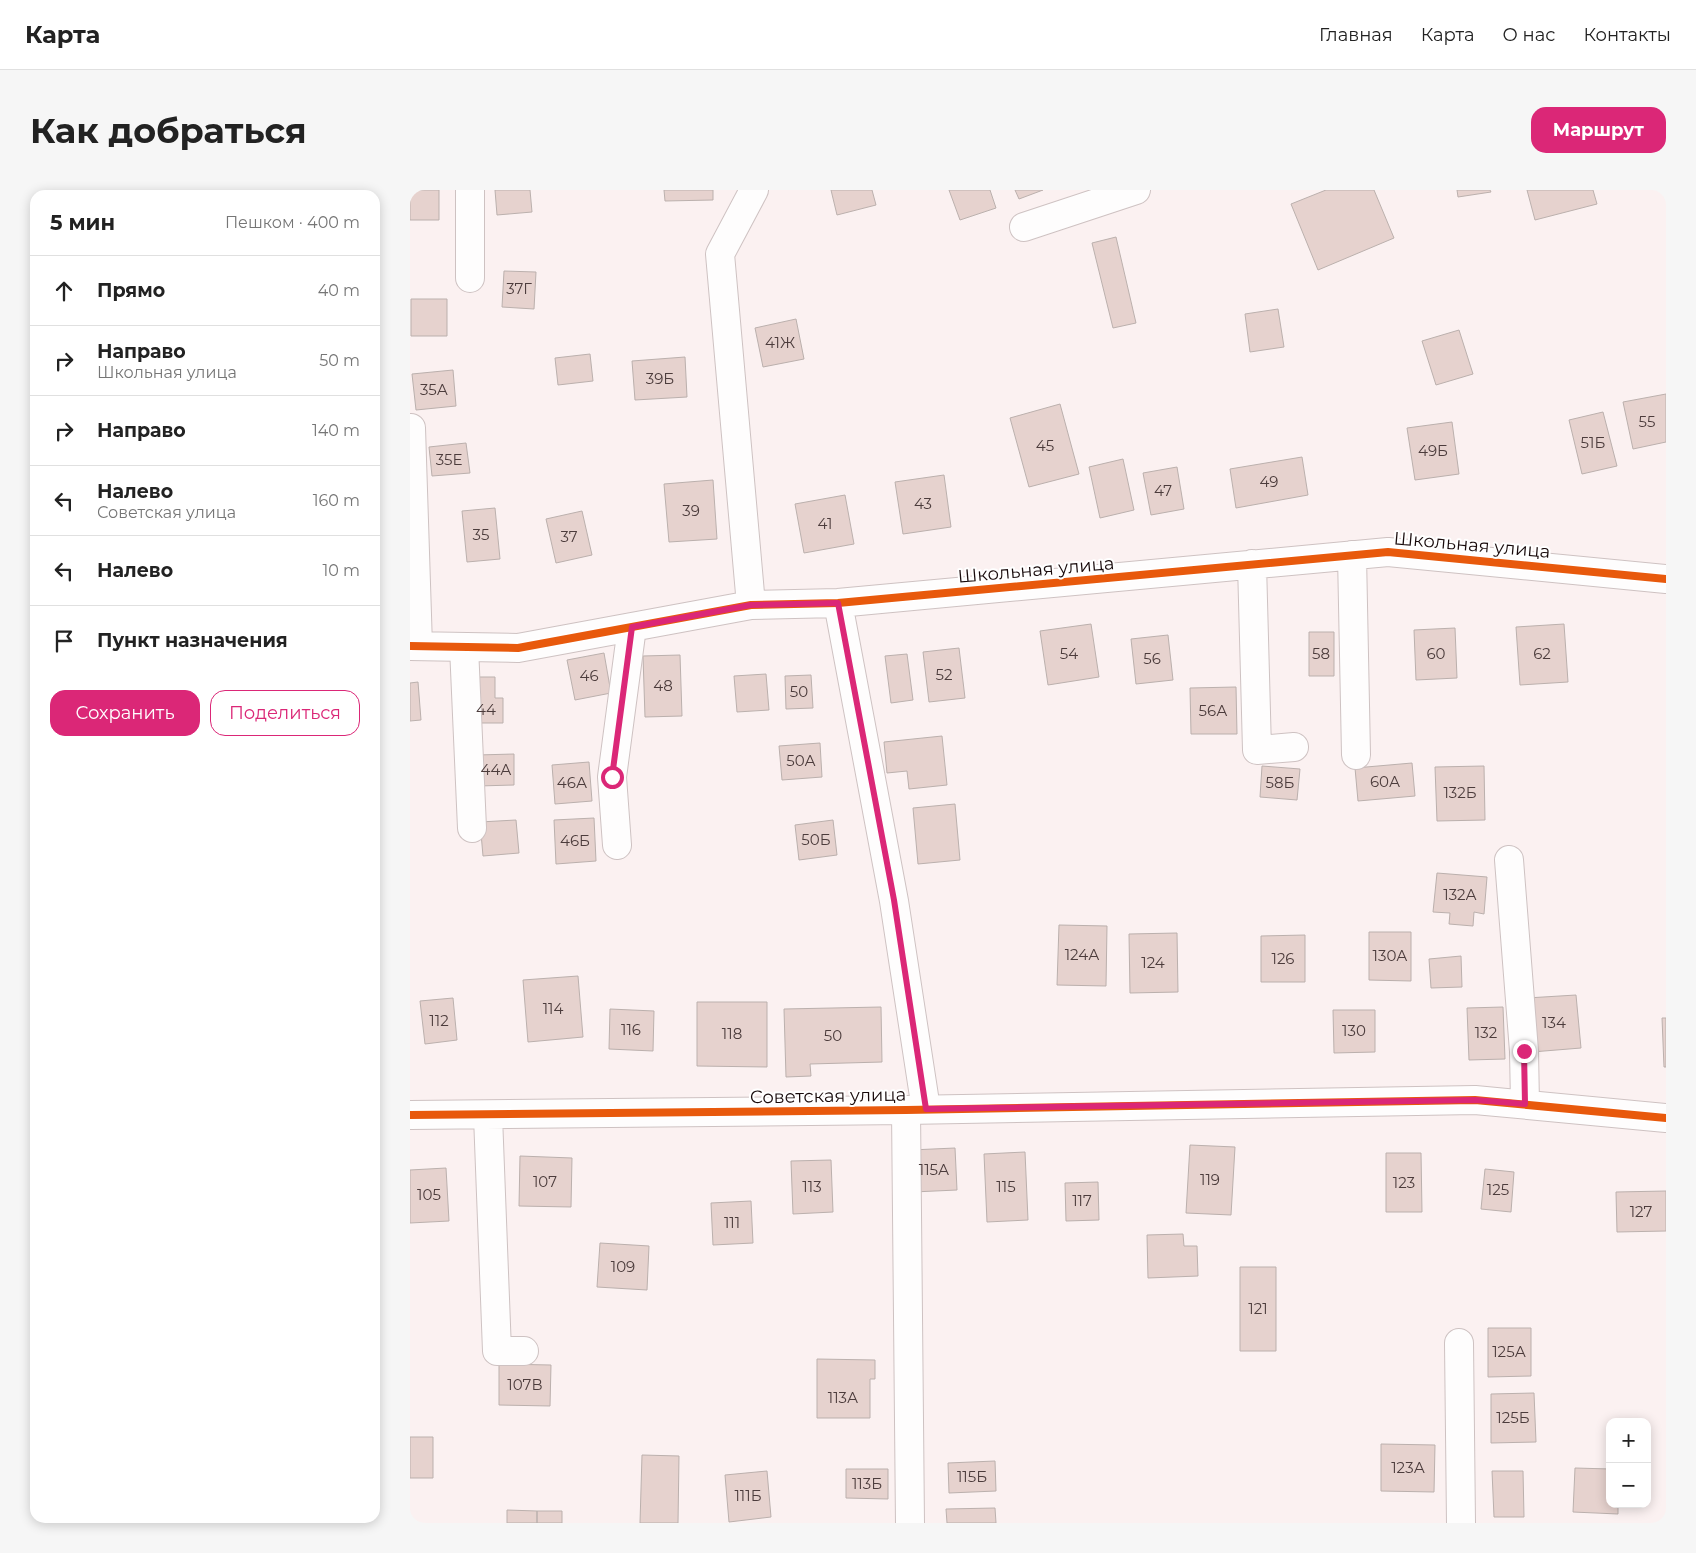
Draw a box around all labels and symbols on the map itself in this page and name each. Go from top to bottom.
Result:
house number: 37Г [506,279,532,298]
house number: 41Ж [765,333,795,352]
house number: 39Б [646,369,674,388]
house number: 35А [420,380,448,399]
house number: 55 [1639,412,1655,431]
house number: 51Б [1581,433,1606,452]
house number: 45 [1036,436,1054,455]
house number: 49Б [1418,441,1448,460]
house number: 35Е [436,450,462,469]
house number: 49 [1260,472,1278,491]
house number: 47 [1154,481,1172,500]
house number: 43 [914,494,932,513]
house number: 39 [682,501,700,520]
house number: 41 [818,514,832,533]
house number: 35 [473,525,489,544]
house number: 37 [560,527,578,546]
street label: Школьная улица [1393,527,1551,563]
street label: Школьная улица [957,552,1115,588]
house number: 54 [1060,644,1078,663]
house number: 58 [1312,644,1330,663]
house number: 60 [1426,644,1446,663]
house number: 62 [1533,644,1551,663]
house number: 56 [1143,649,1161,668]
house number: 52 [936,665,952,684]
house number: 46 [579,666,599,685]
house number: 48 [653,676,673,695]
house number: 50 [790,682,808,701]
house number: 44 [476,700,496,719]
house number: 56А [1199,701,1227,720]
house number: 50А [786,751,816,770]
house number: 44А [481,760,512,779]
route start [601,766,624,789]
house number: 60А [1370,772,1400,791]
house number: 46А [557,773,587,792]
house number: 58Б [1266,773,1295,792]
house number: 132Б [1443,783,1477,802]
house number: 50Б [801,830,831,849]
house number: 46Б [560,831,590,850]
house number: 132А [1443,885,1477,904]
house number: 124А [1065,945,1099,964]
house number: 130А [1373,946,1407,965]
house number: 126 [1271,949,1295,968]
house number: 124 [1141,953,1165,972]
house number: 114 [543,999,563,1018]
house number: 112 [429,1011,449,1030]
house number: 134 [1542,1013,1566,1032]
house number: 116 [621,1020,641,1039]
house number: 130 [1342,1021,1366,1040]
house number: 132 [1475,1023,1497,1042]
house number: 118 [722,1024,742,1043]
house number: 50 [824,1026,842,1045]
route end [1513,1040,1536,1063]
street label: Советская улица [750,1084,906,1108]
house number: 115А [919,1160,949,1179]
house number: 119 [1200,1170,1220,1189]
house number: 107 [533,1172,557,1191]
house number: 123 [1393,1173,1415,1192]
house number: 113 [802,1177,822,1196]
house number: 115 [996,1177,1016,1196]
house number: 125 [1487,1180,1509,1199]
house number: 105 [417,1185,441,1204]
house number: 117 [1072,1191,1092,1210]
house number: 127 [1630,1202,1653,1221]
house number: 111 [724,1213,740,1232]
house number: 109 [611,1257,635,1276]
house number: 121 [1248,1299,1268,1318]
house number: 125А [1492,1342,1526,1361]
house number: 107В [507,1375,543,1394]
house number: 113А [828,1388,858,1407]
house number: 125Б [1496,1408,1530,1427]
house number: 123А [1391,1458,1425,1477]
house number: 115Б [957,1467,987,1486]
house number: 113Б [852,1474,882,1493]
house number: 111Б [734,1486,762,1505]

